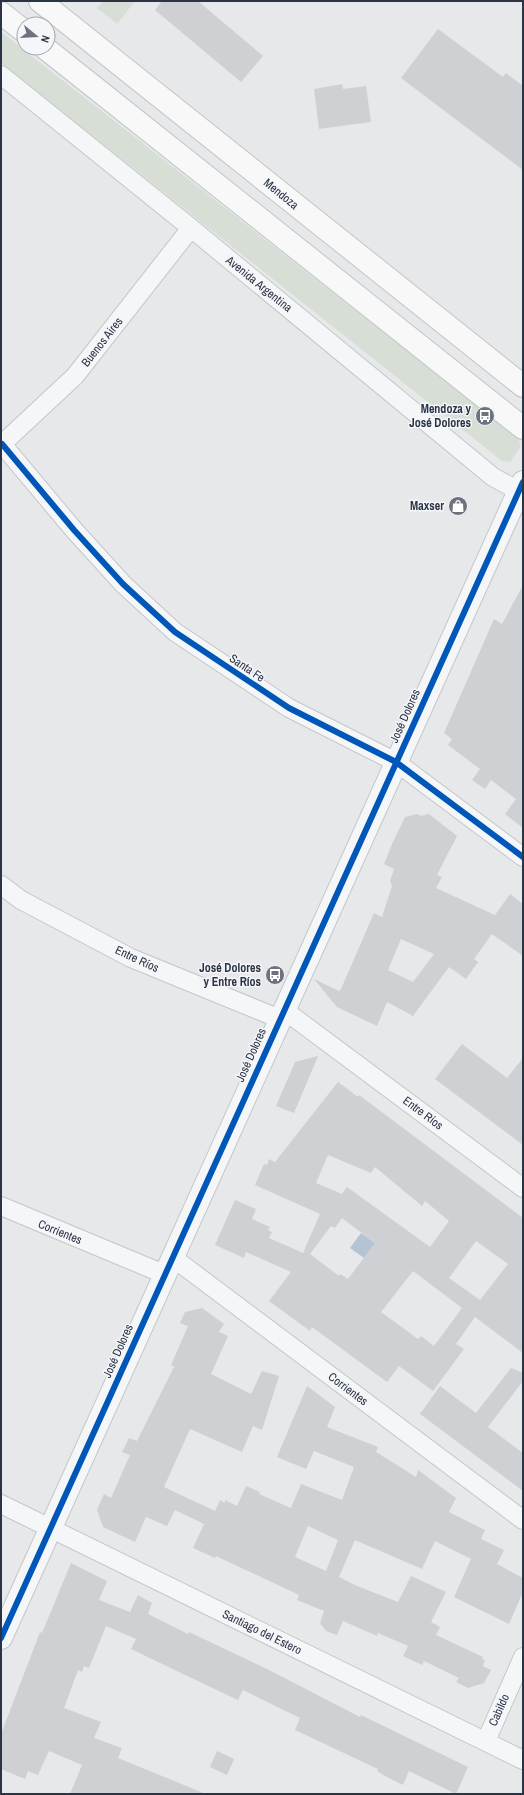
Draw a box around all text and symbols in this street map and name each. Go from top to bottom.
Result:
north arrow [16,16,56,56]
text: N [38,34,53,44]
street label: Mendoza [260,175,302,213]
street label: Avenida Argentina [222,252,296,316]
street label: Buenos Aires [78,314,126,370]
place label: Mendoza y José Dolores [409,401,472,431]
bus stop icon: Mendoza y José Dolores [474,405,496,427]
shop icon: Maxser [447,495,469,517]
place label: Maxser [410,498,444,514]
street label: Santa Fe [226,650,268,686]
street label: José Dolores [386,686,424,745]
street label: Entre Ríos [113,942,162,976]
place label: José Dolores y Entre Ríos [199,960,262,990]
bus stop icon: José Dolores y Entre Ríos [264,964,286,986]
street label: José Dolores [232,1025,270,1084]
street label: Entre Ríos [400,1093,446,1133]
street label: Corrientes [36,1216,84,1248]
street label: José Dolores [99,1321,137,1380]
street label: Corrientes [325,1369,371,1409]
street label: Santiago del Estero [220,1606,304,1658]
street label: Cabildo [485,1691,513,1729]

